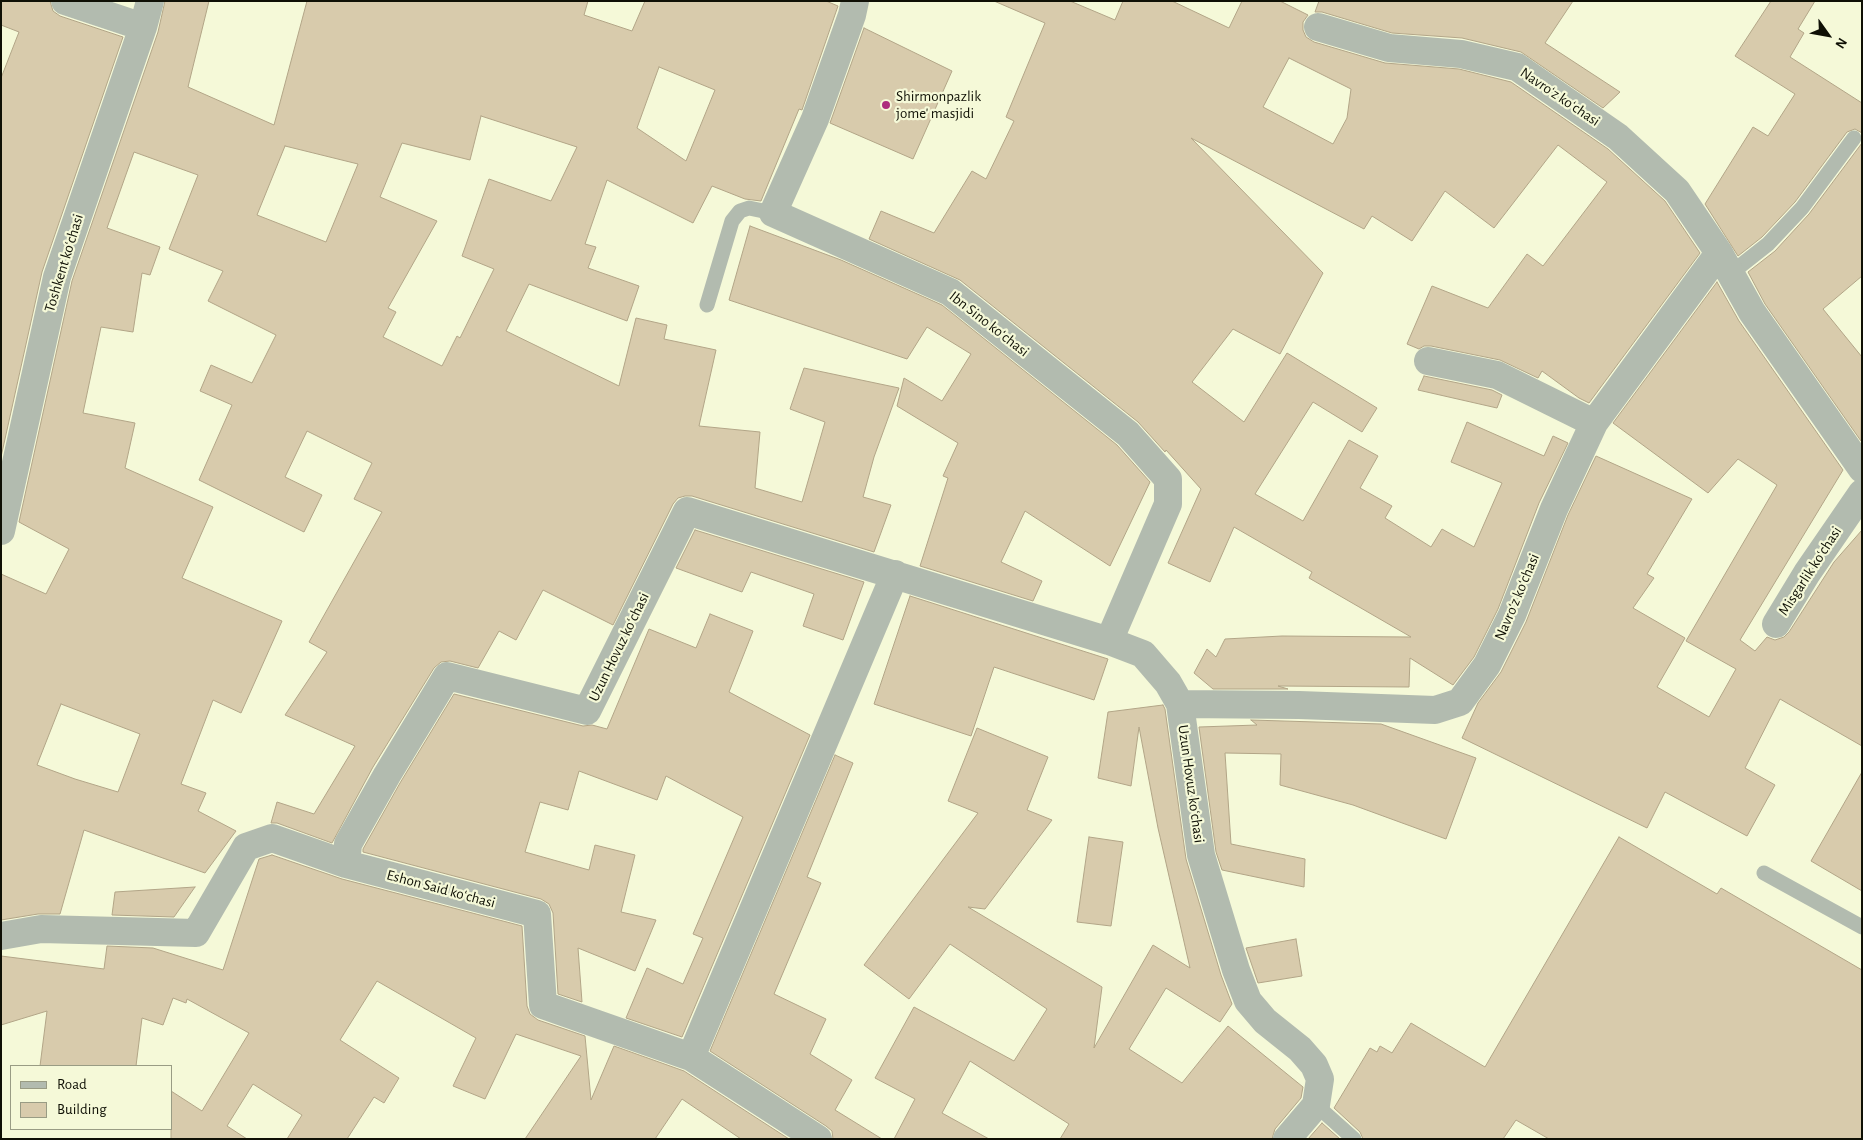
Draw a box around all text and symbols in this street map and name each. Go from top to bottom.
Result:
north arrow [1803,10,1853,60]
text: N [1832,35,1849,51]
street label: Navroʻz koʻchasi [1517,64,1603,130]
place label: Shirmonpazlik jome' masjidi [896,87,981,122]
marker: Shirmonpazlik jome' masjidi [880,99,892,111]
street label: Toshkent koʻchasi [41,212,87,314]
street label: Ibn Sino koʻchasi [946,287,1032,361]
street label: Misgarlik koʻchasi [1775,523,1845,619]
street label: Navroʻz koʻchasi [1491,551,1543,643]
street label: Uzun Hovuz koʻchasi [585,589,653,705]
street label: Uzun Hovuz koʻchasi [1174,724,1208,844]
street label: Eshon Said koʻchasi [385,866,497,912]
legend [10,1065,172,1130]
text: Road [57,1077,87,1092]
text: Building [57,1102,107,1117]

